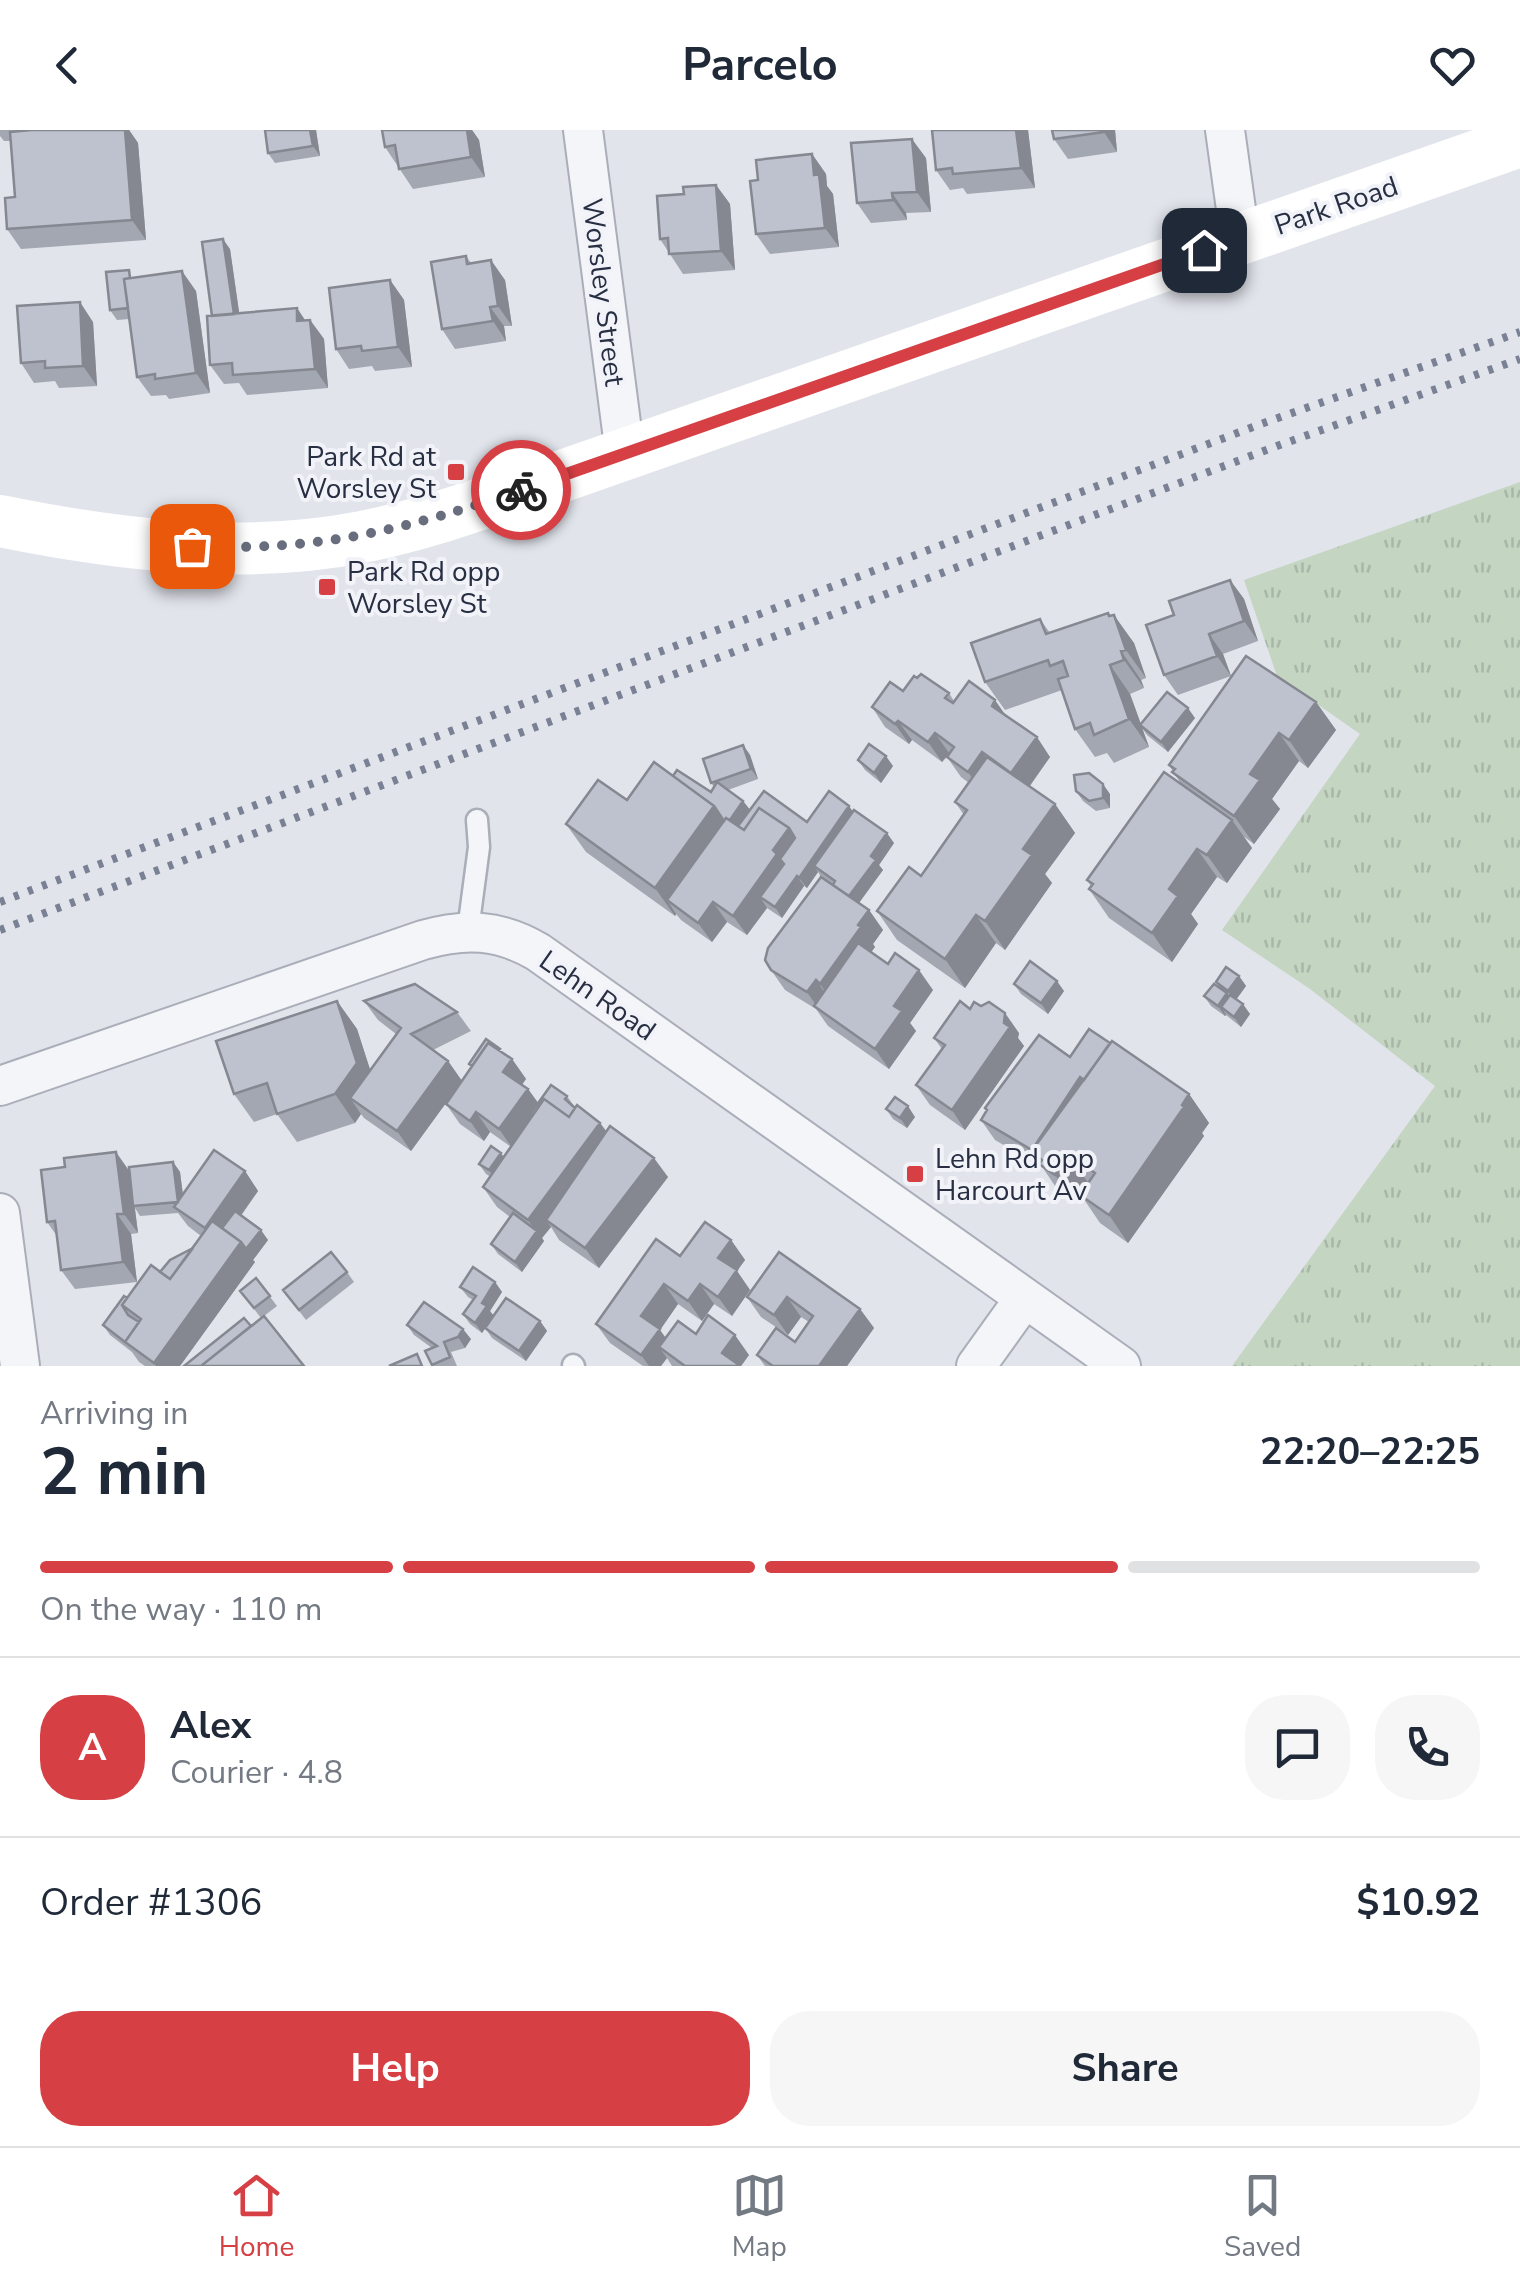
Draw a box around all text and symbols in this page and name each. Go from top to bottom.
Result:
text: Parcelo [682,35,838,96]
icon: back [40,38,95,93]
icon: heart [1425,38,1480,93]
street label: Park Road [1270,167,1403,245]
street label: Worsley Street [573,196,633,388]
pin [1162,208,1247,293]
icon: home [1177,223,1232,278]
place label: Park Rd at Worsley St [296,438,436,508]
courier [471,440,571,540]
marker: Park Rd at Worsley St [445,461,467,483]
icon: bike [494,463,549,518]
pin [150,504,235,589]
icon: bag [165,519,220,574]
place label: Park Rd opp Worsley St [347,553,500,623]
marker: Park Rd opp Worsley St [316,576,338,598]
street label: Lehn Road [532,942,663,1050]
place label: Lehn Rd opp Harcourt Av [935,1140,1094,1210]
marker: Lehn Rd opp Harcourt Av [904,1163,926,1185]
text: Arriving in [40,1392,188,1435]
text: 22:20–22:25 [1260,1426,1480,1477]
text: 2 min [40,1428,208,1517]
text: On the way · 110 m [40,1588,322,1631]
button: chat [1245,1695,1350,1800]
button: phone [1375,1695,1480,1800]
text: Alex [170,1700,251,1751]
text: A [78,1722,107,1773]
text: Courier · 4.8 [170,1751,343,1794]
text: Order #1306 [40,1877,262,1928]
text: $10.92 [1357,1877,1480,1928]
button: Help [40,2011,750,2126]
button: Share [770,2011,1480,2126]
tab: Home [219,2168,294,2266]
tab: Map [732,2168,787,2266]
tab: Saved [1224,2168,1301,2266]

